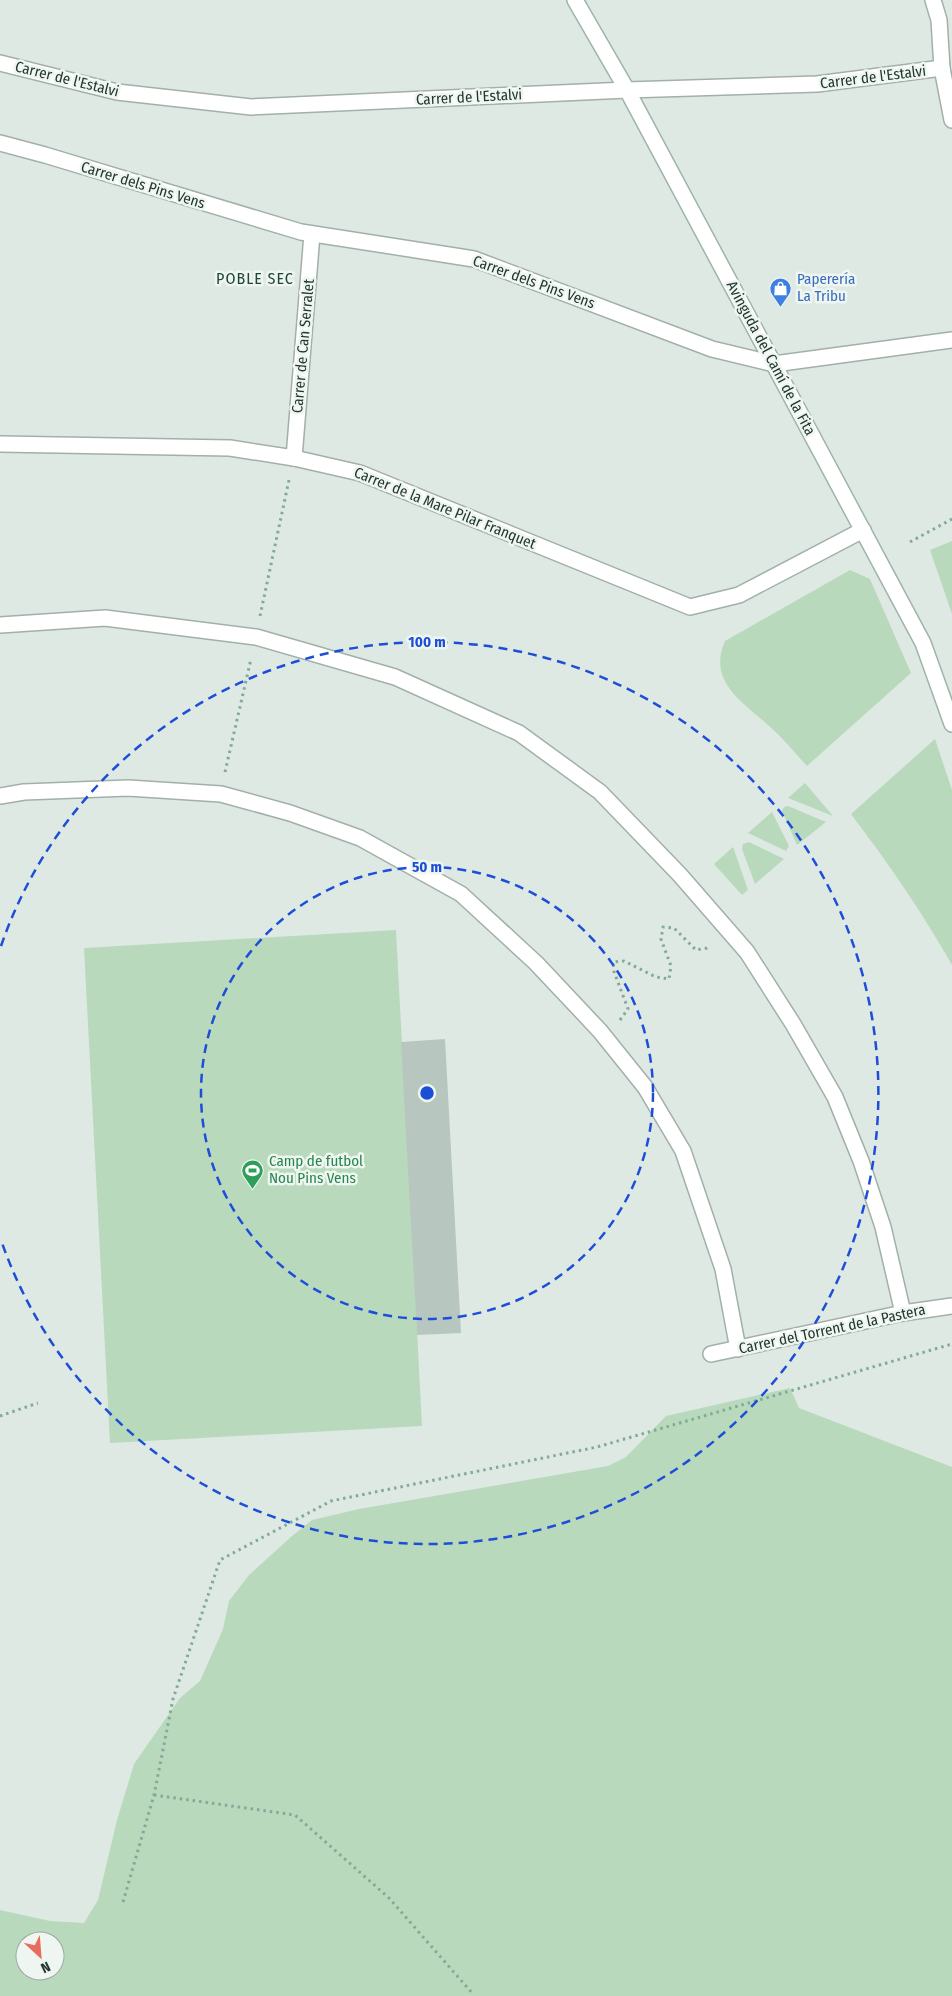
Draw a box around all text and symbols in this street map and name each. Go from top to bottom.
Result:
street label: Carrer de l'Estalvi [13,57,121,101]
street label: Carrer de l'Estalvi [819,62,927,92]
street label: Carrer de l'Estalvi [415,85,523,109]
street label: Carrer dels Pins Vens [79,158,207,212]
street label: Carrer dels Pins Vens [470,252,598,312]
district label: POBLE SEC [216,269,294,288]
place label: Paperería La Tribu [797,270,855,305]
shop icon: Paperería La Tribu [769,276,793,307]
street label: Carrer de Can Serralet [288,278,318,414]
street label: Avinguda del Camí de la Fita [723,278,819,438]
street label: Carrer de la Mare Pilar Franquet [351,463,539,553]
text: 100 m [408,633,446,651]
text: 50 m [412,858,442,876]
centre of rings [418,1084,436,1102]
place label: Camp de futbol Nou Pins Vens [269,1152,363,1187]
sports icon: Camp de futbol Nou Pins Vens [241,1158,265,1189]
street label: Carrer del Torrent de la Pastera [737,1300,927,1358]
north arrow [15,1931,65,1981]
text: N [38,1958,53,1977]

